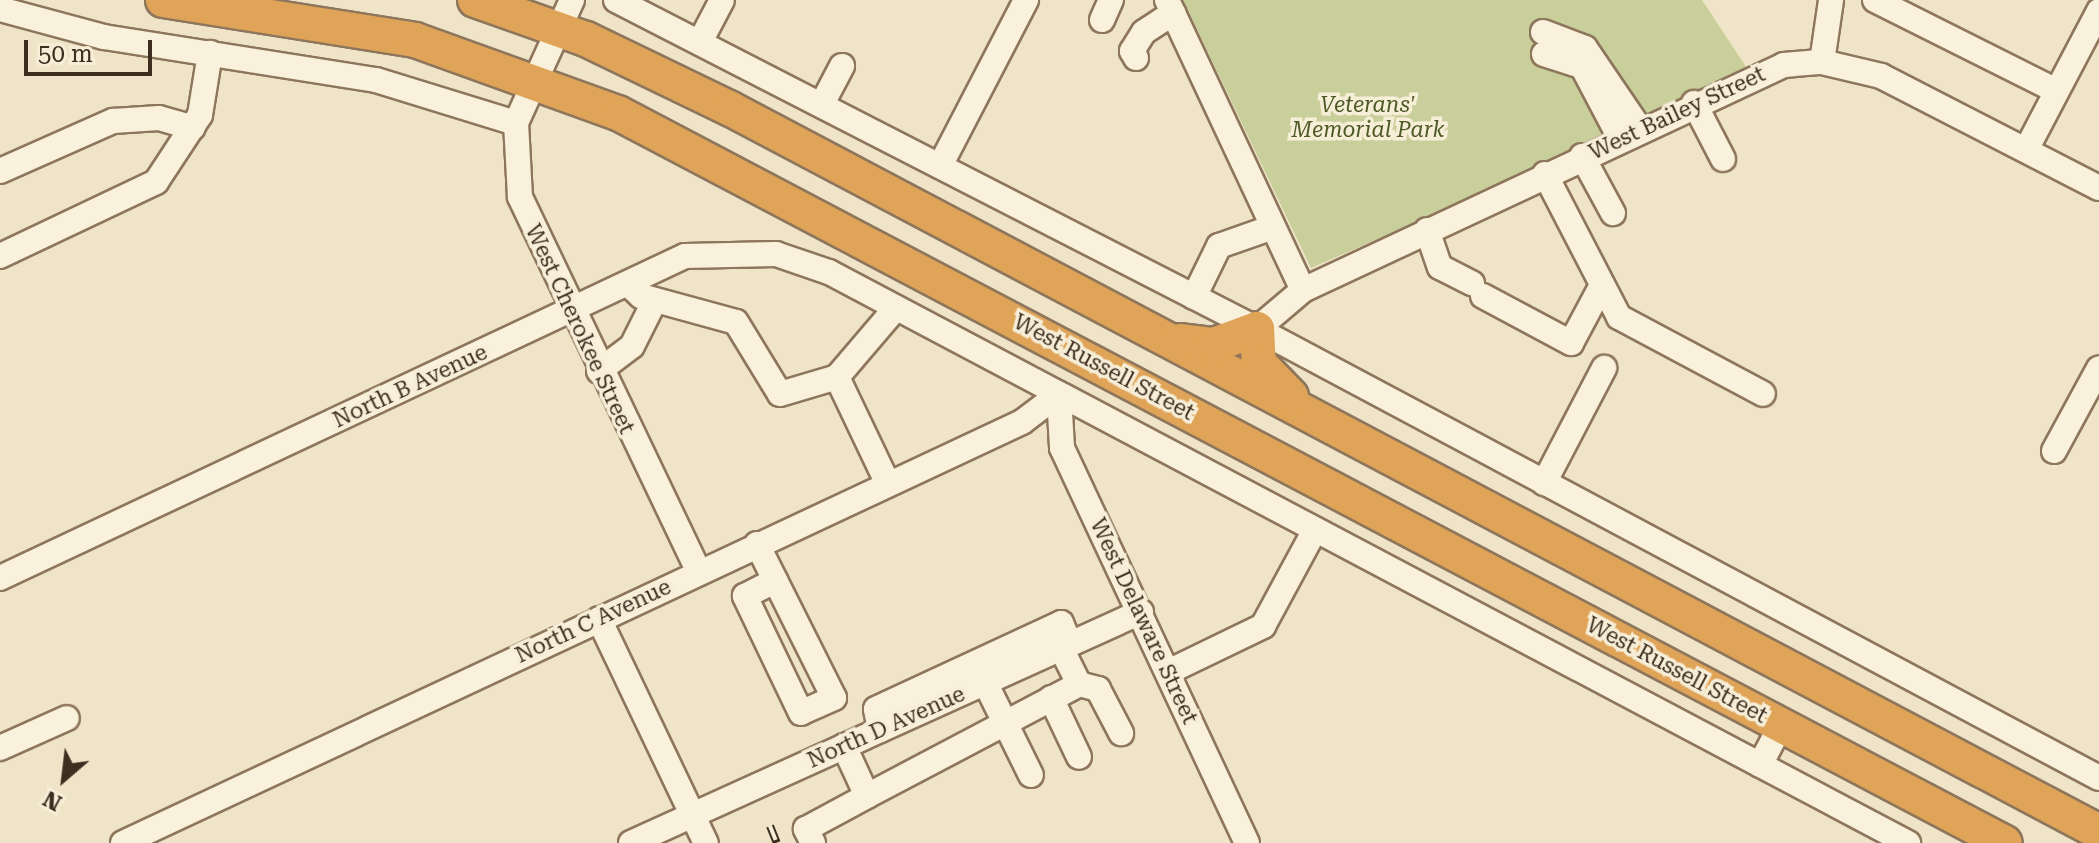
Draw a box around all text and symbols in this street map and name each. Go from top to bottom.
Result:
scale bar [28,24,156,74]
text: 50 m [38,40,93,68]
street label: West Bailey Street [1585,61,1769,165]
park label: Veterans' Memorial Park [1292,91,1444,142]
street label: West Cherokee Street [520,220,640,438]
street label: West Russell Street [1009,308,1199,426]
street label: North B Avenue [329,339,491,433]
street label: West Delaware Street [1085,514,1203,728]
street label: North C Avenue [511,573,675,669]
street label: West Russell Street [1582,611,1772,729]
street label: North D Avenue [803,680,969,774]
north arrow [24,739,104,819]
text: N [39,786,66,816]

